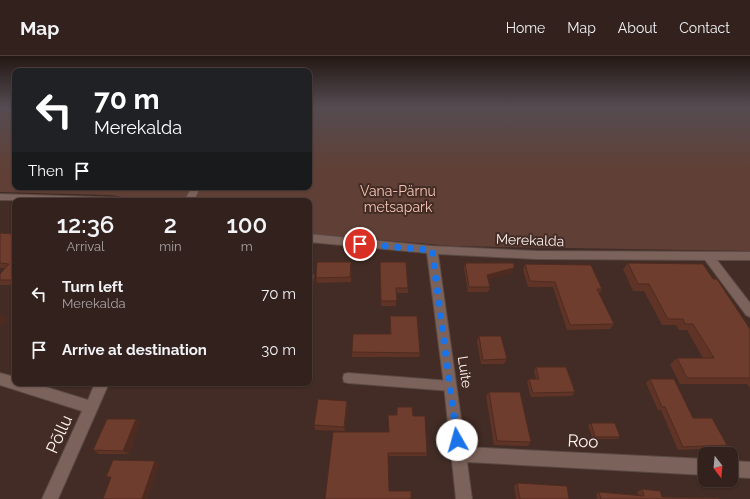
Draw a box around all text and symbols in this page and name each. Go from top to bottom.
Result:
text: Map [20,17,59,39]
text: Home [506,20,545,36]
text: Map [567,20,596,36]
text: About [618,20,657,36]
text: Contact [679,20,730,36]
text: 70 m [94,83,160,116]
icon: left [28,84,80,136]
text: Merekalda [94,117,182,138]
icon: arrive [71,160,93,182]
text: Then [28,162,63,180]
park label: Vana-Pärnu metsapark [360,183,436,215]
text: 12:36 [57,210,114,239]
text: 2 [164,210,177,239]
text: 100 [226,210,267,239]
pin [343,227,377,261]
street label: Merekalda [496,231,564,249]
icon: arrive [349,233,371,255]
text: Arrival [67,239,105,254]
text: min [159,239,182,254]
text: m [241,239,253,254]
text: Turn left [62,278,123,296]
icon: left [28,283,50,305]
text: 70 m [261,285,296,303]
text: Merekalda [62,296,126,311]
icon: arrive [28,339,50,361]
text: Arrive at destination [62,341,207,359]
text: 30 m [261,341,296,359]
street label: Luite [455,355,475,389]
street label: Põllu [42,412,76,456]
position arrow [436,419,478,461]
street label: Roo [567,430,599,452]
north arrow [698,447,738,487]
map controls [698,447,738,487]

